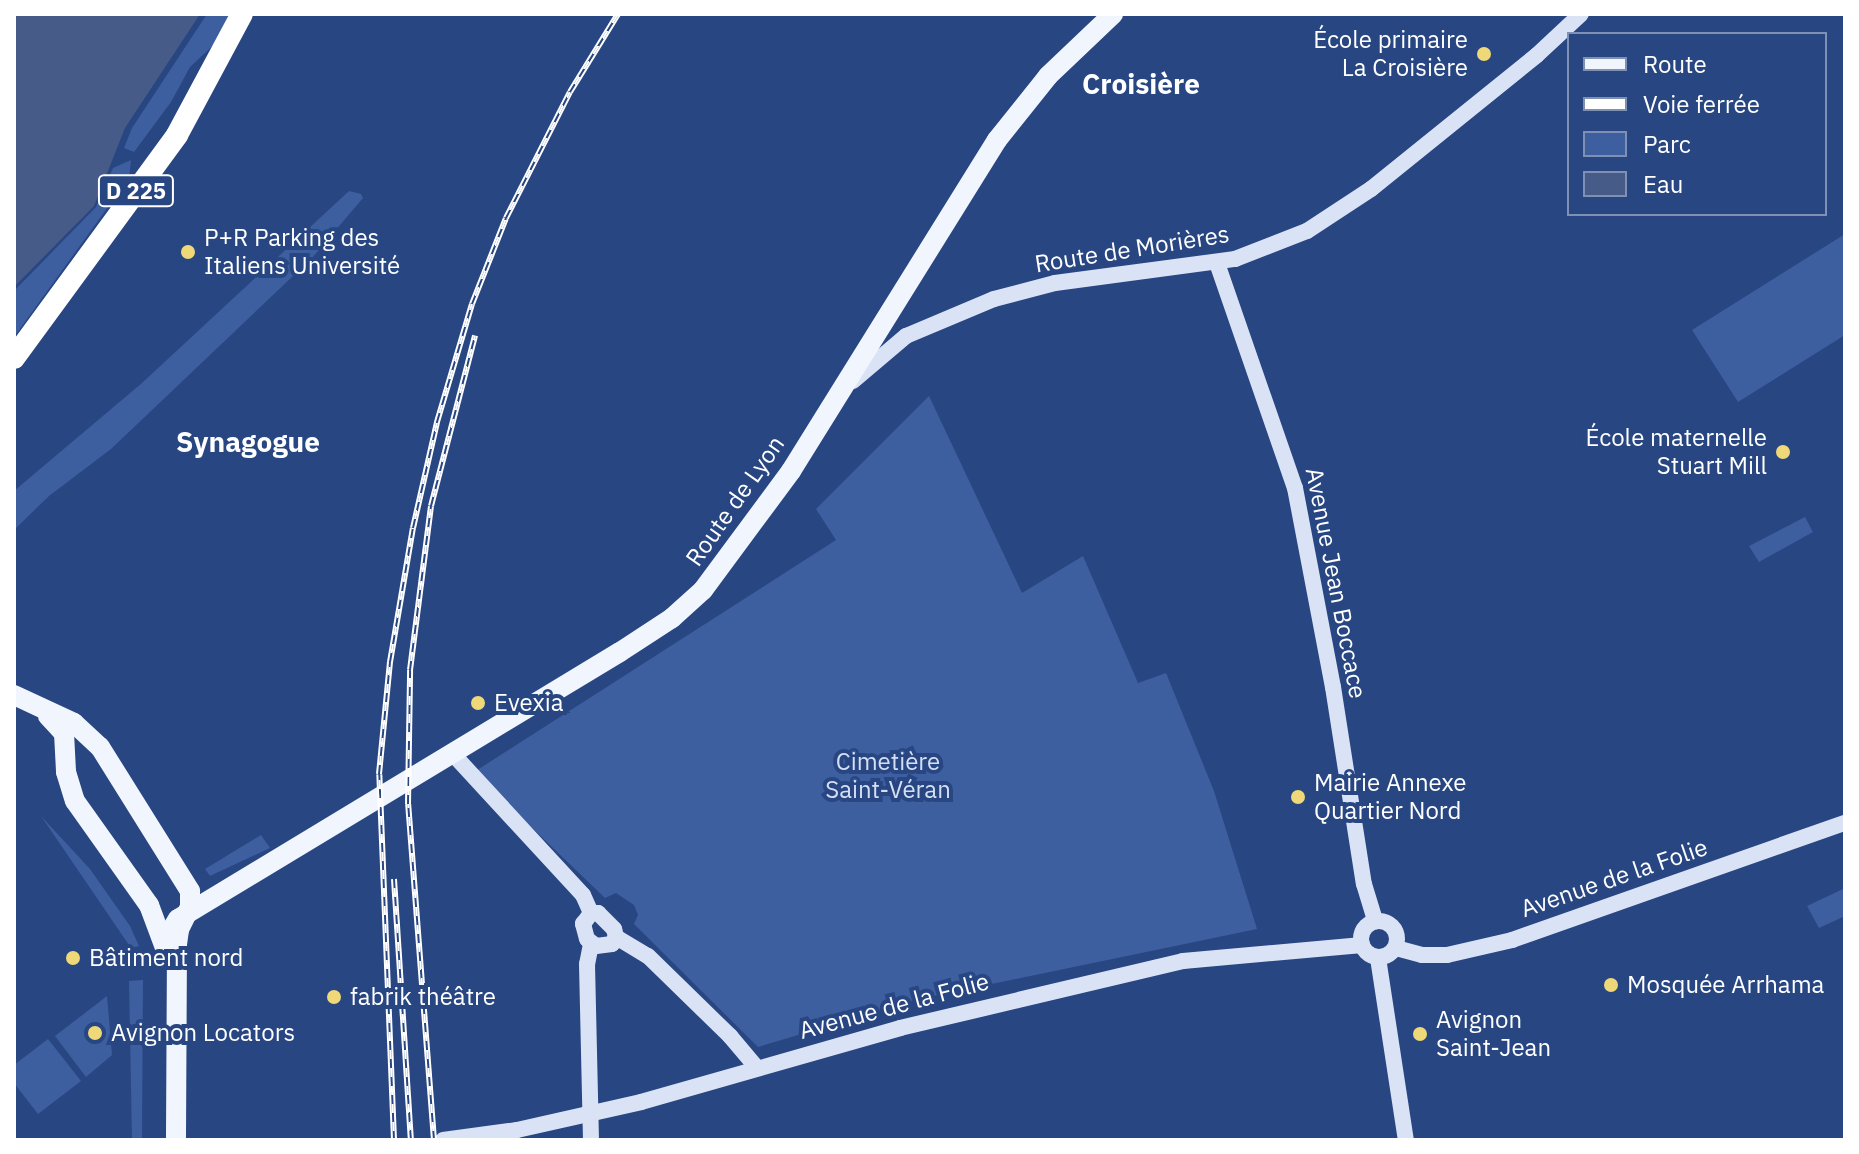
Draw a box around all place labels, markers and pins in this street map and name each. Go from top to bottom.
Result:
place label: École primaire La Croisière [1313,26,1468,82]
marker: École primaire La Croisière [1475,45,1493,63]
place label: P+R Parking des Italiens Université [204,224,400,280]
marker: P+R Parking des Italiens Université [179,243,197,261]
place label: École maternelle Stuart Mill [1586,424,1767,480]
marker: École maternelle Stuart Mill [1774,443,1792,461]
place label: Evexia [494,689,563,717]
marker: Evexia [469,694,487,712]
place label: Mairie Annexe Quartier Nord [1314,769,1467,825]
marker: Mairie Annexe Quartier Nord [1289,788,1307,806]
place label: Bâtiment nord [89,944,243,972]
marker: Bâtiment nord [64,949,82,967]
place label: Mosquée Arrhama [1627,971,1824,999]
marker: Mosquée Arrhama [1602,976,1620,994]
place label: fabrik théâtre [350,983,496,1011]
marker: fabrik théâtre [325,988,343,1006]
place label: Avignon Saint-Jean [1436,1006,1551,1062]
place label: Avignon Locators [111,1019,295,1047]
marker: Avignon Locators [86,1024,104,1042]
marker: Avignon Saint-Jean [1411,1025,1429,1043]

